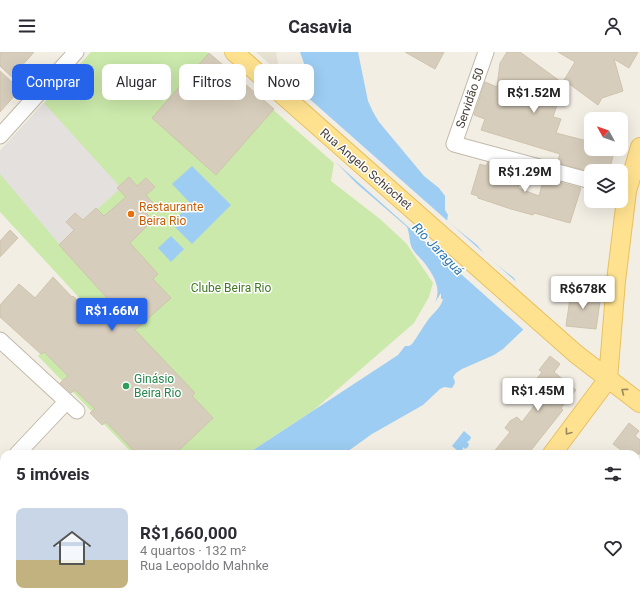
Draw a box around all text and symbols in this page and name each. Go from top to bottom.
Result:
icon: menu [16,15,38,37]
icon: person [602,15,624,37]
text: Casavia [288,16,352,37]
chip: Comprar [12,64,94,100]
chip: Alugar [102,64,171,100]
chip: Filtros [179,64,246,100]
chip: Novo [254,64,314,100]
street label: Servidão 50 [453,66,487,130]
pin: R$1.52M [497,80,571,114]
text: R$1.52M [507,85,561,100]
north arrow [584,112,628,156]
map controls [584,112,628,208]
street label: Rua Angelo Schiochet [317,125,415,213]
pin: R$1.29M [488,159,562,193]
text: R$1.29M [498,164,552,179]
button: layers [584,164,628,208]
place label: Restaurante Beira Rio [139,200,203,228]
marker: Restaurante Beira Rio [126,209,136,219]
water label: Rio Jaraguá [409,220,467,278]
pin: R$678K [550,276,616,310]
park label: Clube Beira Rio [191,281,271,295]
text: R$678K [560,281,606,296]
pin: R$1.66M [75,298,149,332]
text: R$1.66M [85,303,139,318]
place label: Ginásio Beira Rio [134,372,181,400]
pin: R$1.45M [501,378,575,412]
marker: Ginásio Beira Rio [121,381,131,391]
text: R$1.45M [511,383,565,398]
one-way arrow [622,388,629,395]
one-way arrow [566,428,573,435]
icon: filters [602,463,624,485]
text: 5 imóveis [16,464,90,484]
text: R$1,660,000 [140,523,237,543]
icon: home [48,524,96,572]
icon: heart [602,537,624,559]
text: 4 quartos · 132 m² [140,543,246,558]
text: Rua Leopoldo Mahnke [140,558,269,573]

